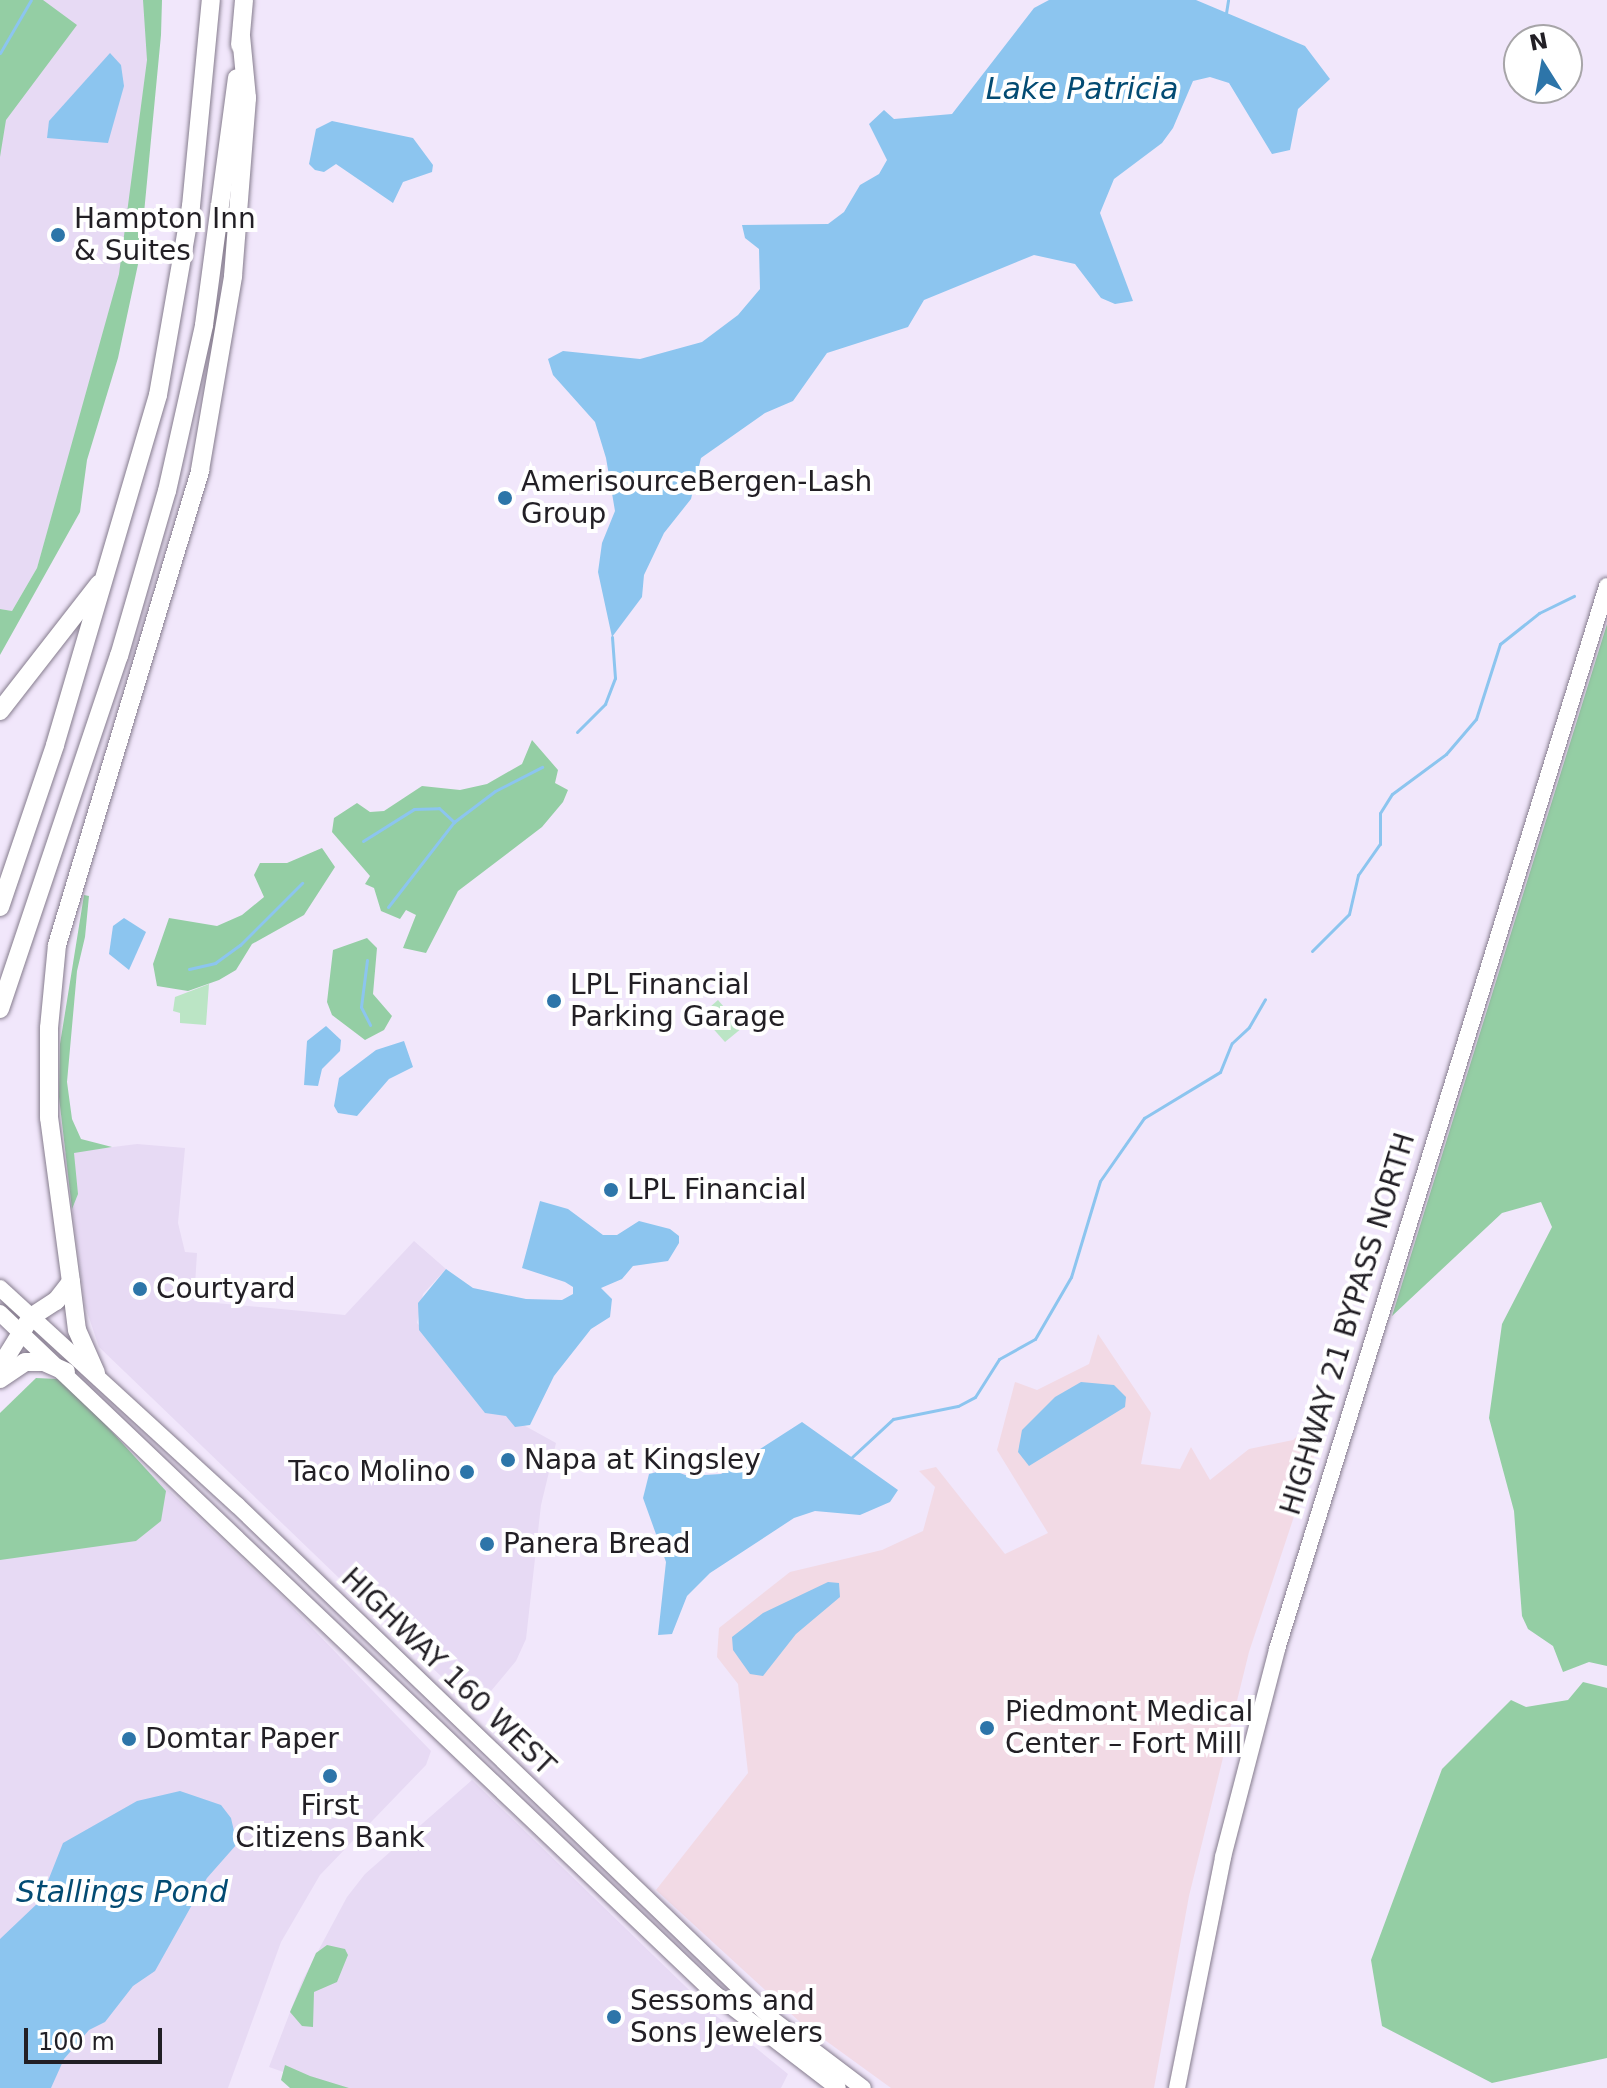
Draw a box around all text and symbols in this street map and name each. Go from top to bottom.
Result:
north arrow [1503,24,1583,104]
text: N [1527,28,1550,56]
water label: Lake Patricia [986,71,1178,107]
place label: Hampton Inn & Suites [74,202,256,268]
marker: Hampton Inn & Suites [49,226,67,244]
place label: AmerisourceBergen-Lash Group [521,465,872,531]
marker: AmerisourceBergen-Lash Group [496,489,514,507]
place label: LPL Financial Parking Garage [570,968,785,1034]
marker: LPL Financial Parking Garage [545,992,563,1010]
street label: HIGHWAY 21 BYPASS NORTH [1274,1129,1422,1519]
place label: LPL Financial [627,1173,807,1207]
marker: LPL Financial [602,1181,620,1199]
place label: Courtyard [156,1272,295,1306]
marker: Courtyard [131,1280,149,1298]
place label: Napa at Kingsley [524,1443,761,1477]
marker: Napa at Kingsley [499,1451,517,1469]
place label: Taco Molino [288,1455,451,1489]
marker: Taco Molino [458,1463,476,1481]
place label: Panera Bread [503,1527,691,1561]
marker: Panera Bread [478,1535,496,1553]
street label: HIGHWAY 160 WEST [334,1561,562,1783]
place label: Piedmont Medical Center – Fort Mill [1005,1695,1253,1761]
marker: Piedmont Medical Center – Fort Mill [976,1717,998,1739]
place label: Domtar Paper [145,1722,339,1756]
marker: Domtar Paper [120,1730,138,1748]
marker: First Citizens Bank [321,1767,339,1785]
place label: First Citizens Bank [235,1789,425,1855]
water label: Stallings Pond [16,1874,228,1910]
place label: Sessoms and Sons Jewelers [630,1984,823,2050]
marker: Sessoms and Sons Jewelers [605,2008,623,2026]
scale bar [28,2012,166,2062]
text: 100 m [38,2028,115,2056]

